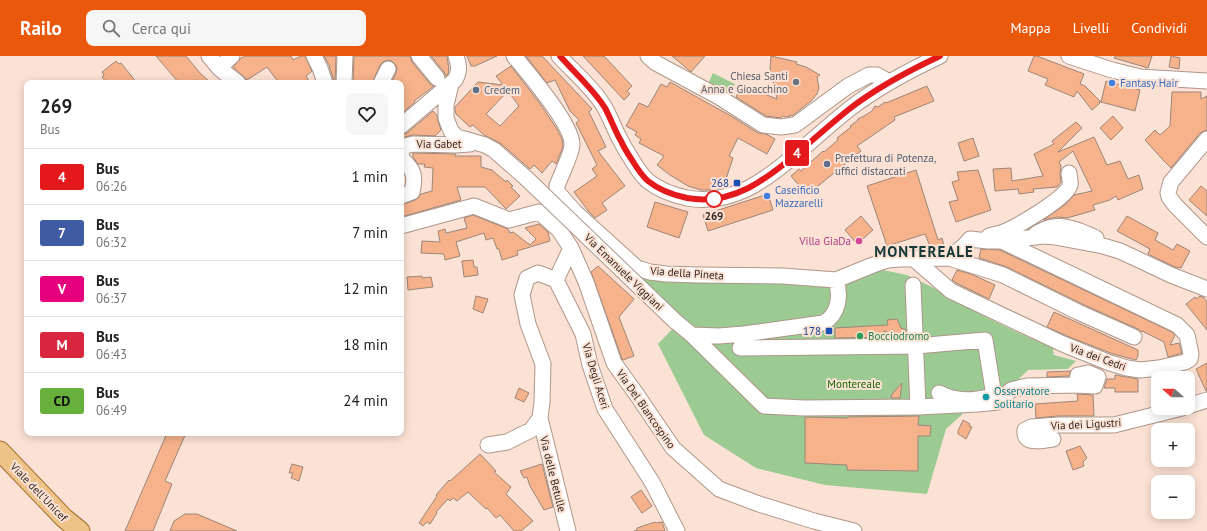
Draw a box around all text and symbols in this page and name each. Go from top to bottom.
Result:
search box [86,10,366,46]
text: Railo [20,16,62,40]
icon: search [100,17,122,39]
text: Cerca qui [132,19,191,38]
text: Mappa [1011,19,1051,37]
text: Livelli [1073,19,1109,37]
text: Condividi [1131,19,1187,37]
place label: Chiesa Santi Anna e Gioacchino [701,69,788,96]
place label: Fantasy Hair [1120,76,1178,90]
marker: Chiesa Santi Anna e Gioacchino [791,77,801,87]
marker: Fantasy Hair [1107,78,1117,88]
place label: Credem [484,83,520,97]
marker: Credem [471,85,481,95]
button: heart [346,93,388,135]
text: 269 [40,94,72,118]
text: Bus [40,121,60,138]
street label: Via Gabet [415,137,462,151]
line badge: 4 [784,140,810,166]
text: 4 [793,144,801,162]
place label: Prefettura di Potenza, uffici distaccati [835,151,936,178]
text: Bus [96,159,119,178]
marker: Prefettura di Potenza, uffici distaccati [822,159,832,169]
text: 1 min [351,167,388,186]
text: 4 [58,168,66,186]
place label: 268 [711,176,729,190]
text: 06:26 [96,178,127,195]
marker: 268 [732,178,742,188]
place label: Caseificio Mazzarelli [775,183,823,210]
marker: 269 [705,190,723,208]
marker: Caseificio Mazzarelli [762,191,772,201]
place label: 269 [705,209,723,223]
text: Bus [96,215,119,234]
text: 7 min [352,223,388,242]
text: 7 [58,224,66,242]
street label: Via Emanuele Viggiani [581,230,667,314]
text: 06:32 [96,234,127,251]
place label: Villa GiaDa [798,234,851,248]
marker: Villa GiaDa [854,236,864,246]
district label: MONTEREALE [874,242,974,261]
street label: Via della Pineta [649,263,724,283]
text: Bus [96,271,119,290]
text: 12 min [343,279,388,298]
text: V [58,280,66,298]
text: 06:37 [96,290,127,307]
place label: 178 [803,324,821,338]
marker: 178 [824,326,834,336]
text: Bus [96,327,119,346]
place label: Bocciodromo [868,329,929,343]
marker: Bocciodromo [855,331,865,341]
text: 18 min [343,335,388,354]
text: M [56,336,68,354]
street label: Via Degli Aceri [579,340,613,411]
street label: Via dei Cedri [1067,340,1128,374]
text: 06:43 [96,346,127,363]
street label: Via Del Biancospino [613,366,679,451]
north arrow [1151,371,1195,415]
map controls [1151,371,1195,519]
park label: Montereale [827,377,881,391]
text: Bus [96,383,119,402]
place label: Osservatore Solitario [994,384,1050,411]
text: 24 min [343,391,388,410]
text: CD [54,392,70,410]
marker: Osservatore Solitario [981,392,991,402]
text: 06:49 [96,402,127,419]
street label: Via dei Ligustri [1049,415,1122,433]
button: + [1151,423,1195,467]
street label: Via delle Betulle [537,434,569,514]
street label: Viale dell'Unicef [7,459,71,525]
button: − [1151,475,1195,519]

